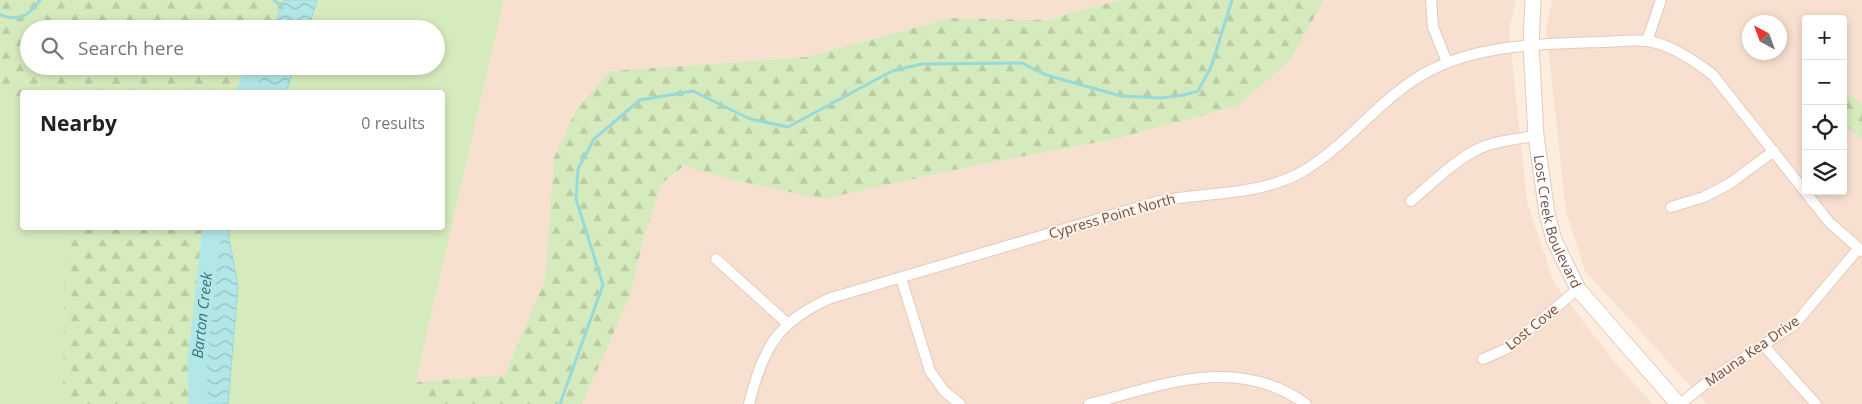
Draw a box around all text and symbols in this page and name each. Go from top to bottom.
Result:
north arrow [1742,15,1787,60]
map controls [1802,15,1847,195]
button: + [1802,15,1847,60]
search box [20,20,445,75]
icon: search [38,34,66,62]
text: Search here [78,35,184,61]
button: − [1802,60,1847,105]
button: locate [1802,105,1847,150]
text: Nearby [40,109,117,137]
text: 0 results [361,112,425,134]
button: layers [1802,150,1847,195]
street label: Lost Creek Boulevard [1530,154,1586,291]
street label: Cypress Point North [1046,188,1177,243]
water label: Barton Creek [187,270,216,359]
street label: Lost Cove [1501,299,1562,354]
street label: Mauna Kea Drive [1701,311,1803,390]

